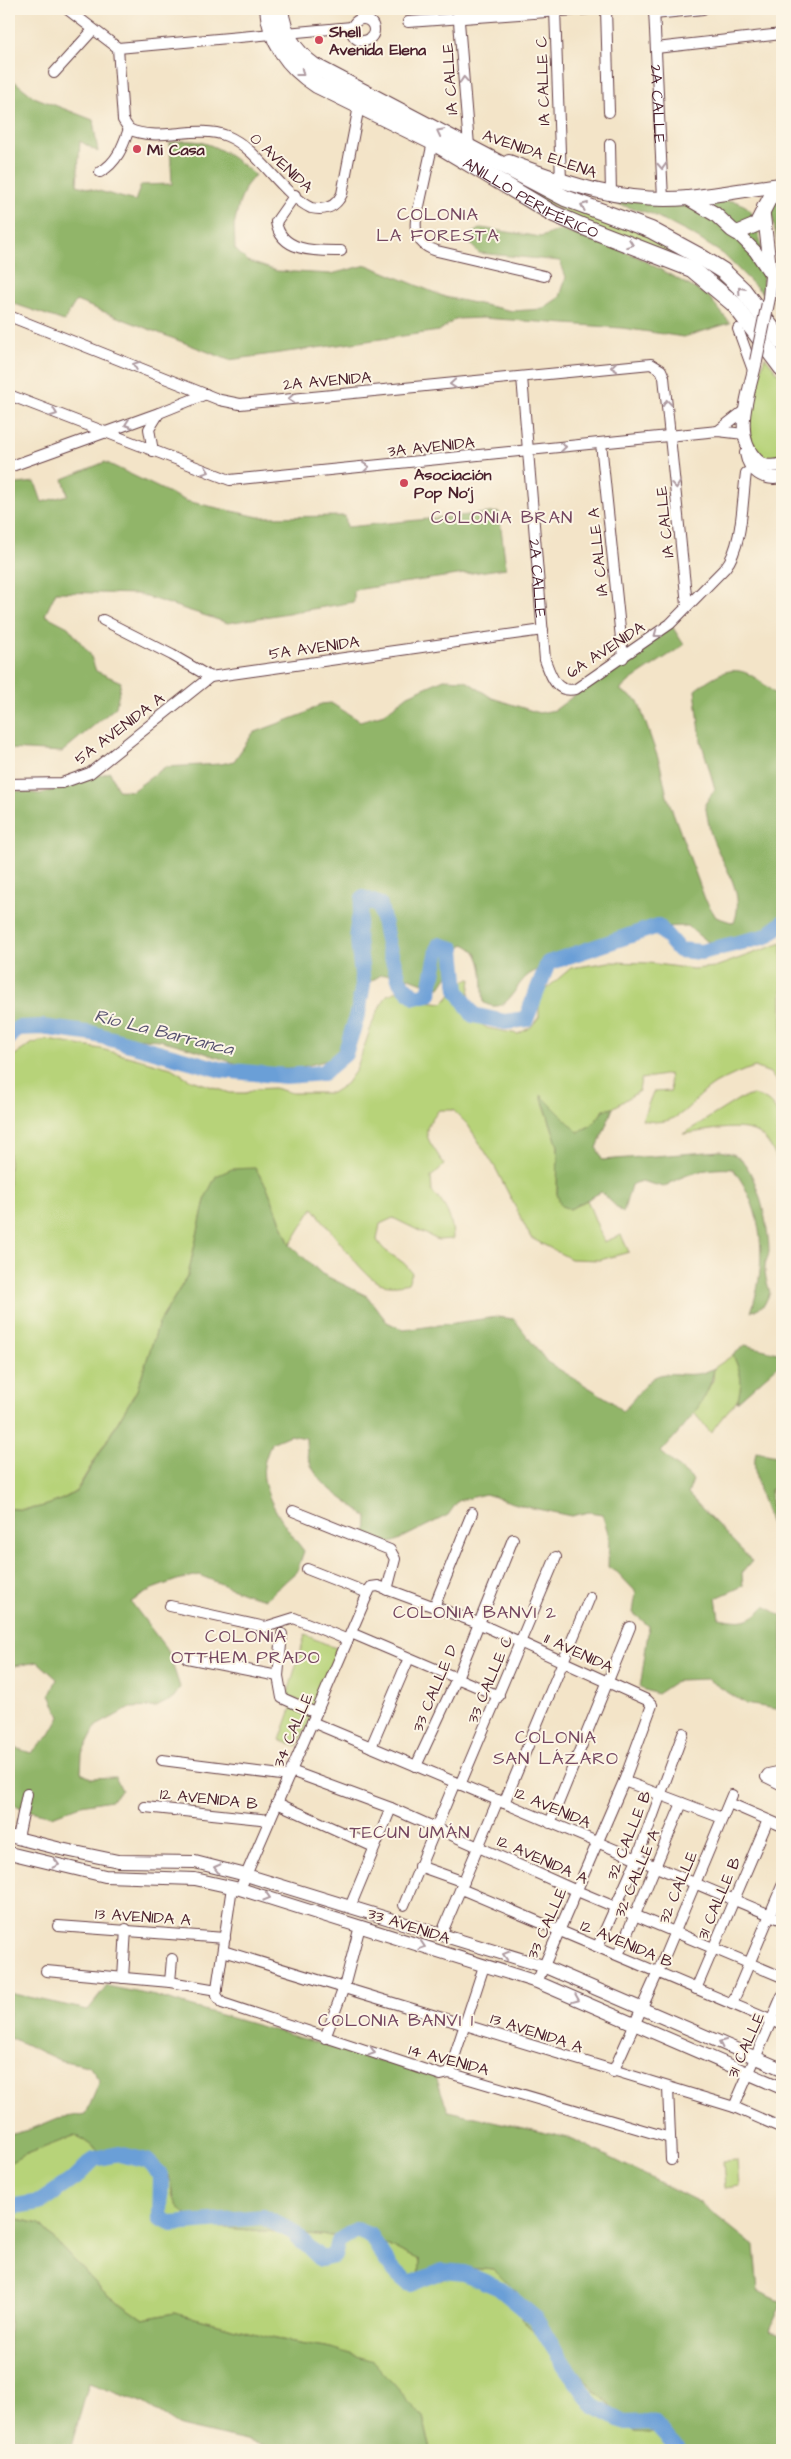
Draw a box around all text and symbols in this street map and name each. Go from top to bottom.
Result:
place label: Shell Avenida Elena [328,21,427,61]
marker: Shell Avenida Elena [313,34,325,46]
street label: 1A CALLE C [530,36,556,126]
street label: 1A CALLE [436,42,463,116]
street label: 2A CALLE [645,64,670,144]
one-way arrow [295,68,304,77]
one-way arrow [459,76,470,84]
street label: AVENIDA ELENA [480,124,600,184]
street label: 0 AVENIDA [245,128,318,198]
one-way arrow [436,128,445,138]
place label: Mi Casa [147,139,206,161]
marker: Mi Casa [131,143,143,155]
street label: ANILLO PERIFÉRICO [459,152,602,244]
one-way arrow [656,163,667,171]
district label: COLONIA LA FORESTA [376,202,500,248]
one-way arrow [580,202,589,213]
one-way arrow [626,238,634,248]
one-way arrow [738,286,747,295]
one-way arrow [132,361,141,372]
one-way arrow [610,362,618,373]
street label: 2A AVENIDA [282,366,372,396]
one-way arrow [448,378,456,389]
one-way arrow [287,393,295,404]
one-way arrow [662,398,673,406]
one-way arrow [49,407,58,417]
one-way arrow [124,418,133,428]
street label: 3A AVENIDA [386,431,476,463]
one-way arrow [559,442,567,453]
one-way arrow [362,462,370,473]
place label: Asociación Pop No'j [414,464,492,504]
one-way arrow [201,465,210,475]
marker: Asociación Pop No'j [398,477,410,489]
one-way arrow [670,481,681,489]
street label: 1A CALLE [650,484,680,559]
district label: COLONIA BRAN [431,505,573,530]
street label: 1A CALLE A [582,507,614,597]
street label: 2A CALLE [523,538,552,619]
street label: 6A AVENIDA [562,616,649,683]
one-way arrow [654,628,663,636]
street label: 5A AVENIDA [268,631,361,665]
street label: 5A AVENIDA A [70,688,169,770]
water label: Río La Barranca [92,1003,237,1062]
district label: COLONIA BANVI 2 [393,1600,557,1625]
district label: COLONIA OTTHEM PRADO [171,1624,321,1670]
street label: 11 AVENIDA [541,1627,616,1678]
street label: 33 CALLE C [462,1632,518,1727]
street label: 33 CALLE D [407,1641,463,1735]
street label: 34 CALLE [267,1689,319,1771]
district label: COLONIA SAN LÁZARO [493,1725,619,1771]
street label: 12 AVENIDA [511,1782,594,1834]
street label: 12 AVENIDA B [159,1783,260,1815]
street label: 32 CALLE B [601,1787,657,1883]
district label: TECUN UMÁN [349,1820,471,1845]
street label: 32 CALLE A [609,1826,665,1921]
street label: 12 AVENIDA A [494,1830,591,1890]
street label: 32 CALLE [653,1847,703,1927]
street label: 31 CALLE B [692,1853,746,1943]
one-way arrow [52,1858,61,1869]
one-way arrow [213,1863,221,1873]
street label: 33 CALLE [521,1884,573,1963]
one-way arrow [263,1892,271,1902]
street label: 33 AVENIDA [365,1902,453,1950]
street label: 13 AVENIDA A [94,1903,192,1931]
street label: 12 AVENIDA B [577,1915,677,1973]
one-way arrow [417,1941,426,1951]
one-way arrow [503,1951,511,1961]
one-way arrow [571,1992,580,2003]
district label: COLONIA BANVI 1 [318,2008,474,2033]
street label: 13 AVENIDA A [488,2008,586,2058]
street label: 31 CALLE [722,2009,770,2082]
street label: 14 AVENIDA [406,2039,491,2081]
one-way arrow [718,2039,726,2049]
one-way arrow [367,2047,375,2057]

